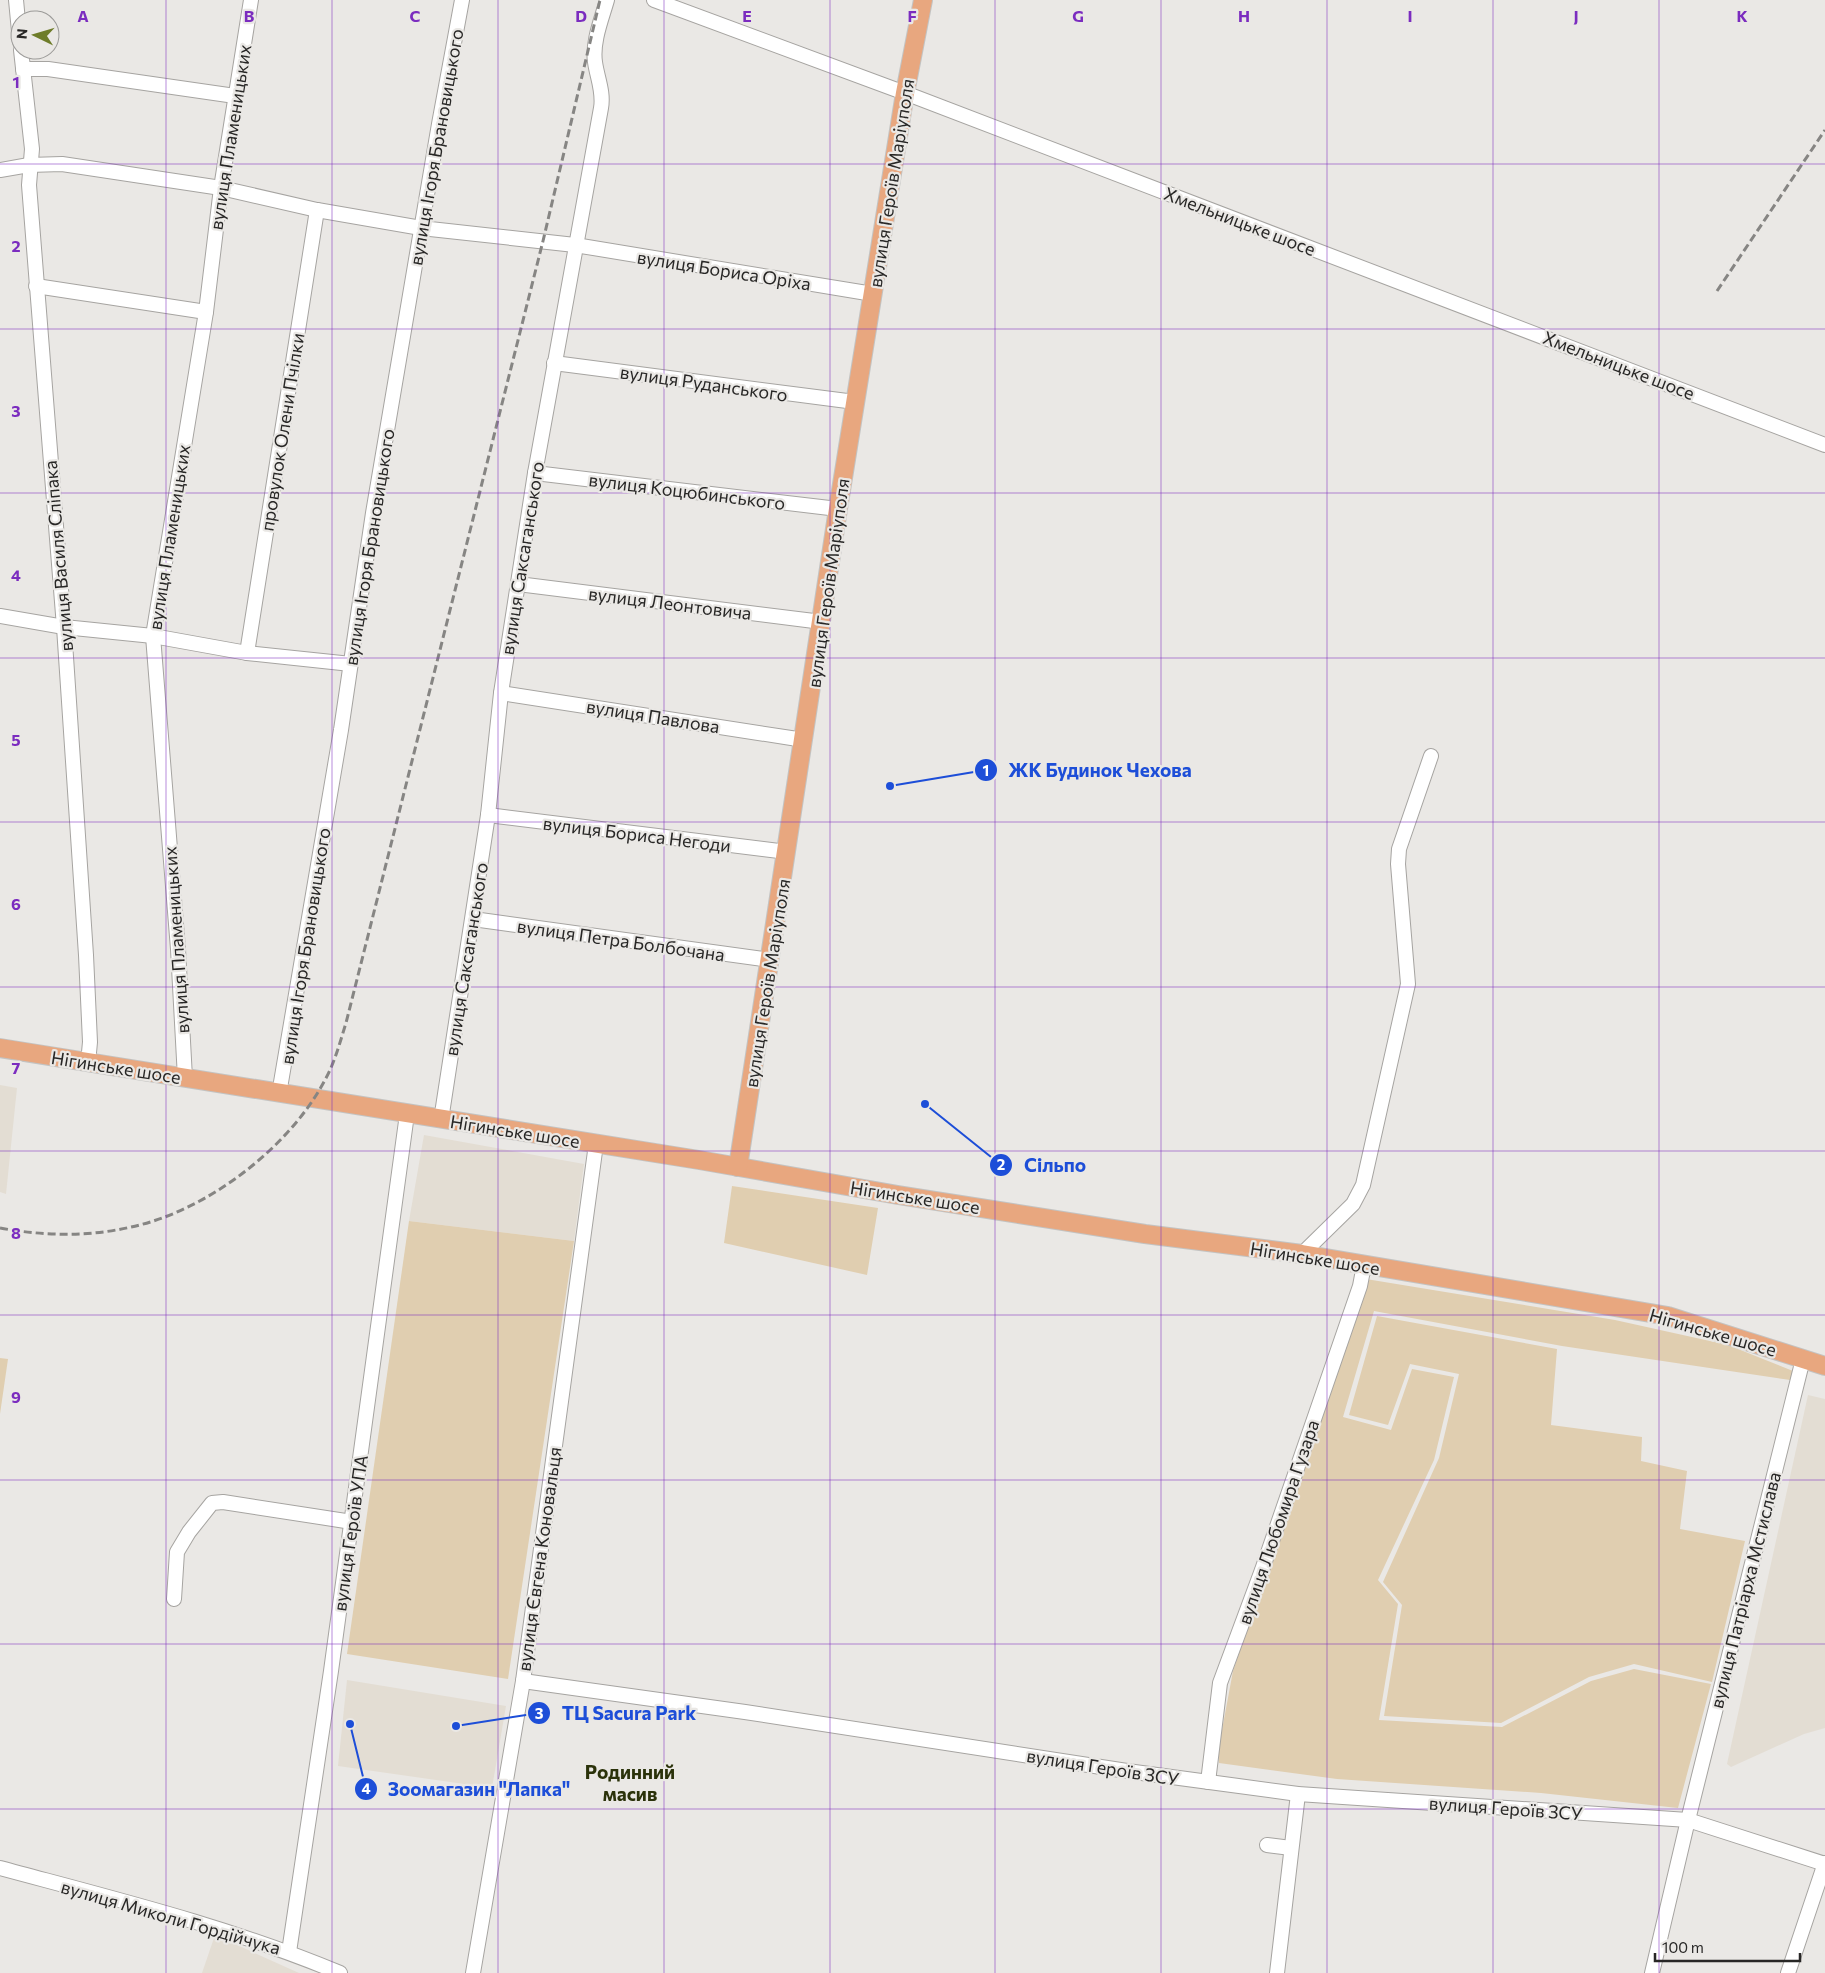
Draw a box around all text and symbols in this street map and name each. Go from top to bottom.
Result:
text: A [77,6,89,25]
text: B [244,6,255,25]
text: C [410,6,421,25]
text: D [575,6,587,25]
text: E [742,6,752,25]
text: F [907,6,917,25]
text: G [1072,6,1084,25]
text: H [1238,6,1250,25]
text: I [1407,6,1413,25]
text: J [1573,6,1579,25]
text: K [1736,6,1748,25]
north arrow [10,10,60,60]
street label: вулиця Ігоря Брановицького [404,27,468,267]
text: N [13,28,30,40]
street label: вулиця Пламеницьких [204,42,256,231]
text: 1 [12,72,20,91]
street label: вулиця Героїв Маріуполя [864,77,918,289]
street label: Хмельницьке шосе [1161,182,1319,260]
text: 2 [11,236,21,255]
street label: вулиця Бориса Оріха [636,245,812,295]
street label: Хмельницьке шосе [1540,326,1698,404]
street label: провулок Олени Пчілки [255,331,309,533]
street label: вулиця Руданського [619,360,789,406]
text: 3 [11,401,21,420]
street label: вулиця Ігоря Брановицького [339,427,399,667]
street label: вулиця Пламеницьких [143,442,195,631]
street label: вулиця Василя Сліпака [39,460,77,652]
street label: вулиця Саксаганського [496,460,548,656]
street label: вулиця Коцюбинського [587,468,787,514]
street label: вулиця Героїв Маріуполя [802,477,854,689]
text: 4 [11,565,21,584]
street label: вулиця Леонтовича [587,582,753,624]
street label: вулиця Павлова [585,695,721,737]
text: 5 [11,730,21,749]
callout: ЖК Будинок Чехова [974,753,1202,787]
text: ЖК Будинок Чехова [1008,758,1192,781]
text: 1 [983,761,989,779]
street label: вулиця Бориса Негоди [542,812,732,856]
street label: вулиця Ігоря Брановицького [275,826,335,1066]
street label: вулиця Пламеницьких [158,845,194,1034]
street label: вулиця Саксаганського [440,861,492,1057]
street label: вулиця Героїв Маріуполя [740,877,794,1089]
text: 6 [11,894,21,913]
street label: вулиця Петра Болбочана [516,915,726,965]
street label: Нігинське шосе [50,1046,182,1088]
text: 7 [12,1058,21,1077]
street label: Нігинське шосе [449,1110,581,1152]
callout: Сільпо [988,1148,1096,1182]
text: Сільпо [1024,1153,1086,1176]
text: 2 [997,1155,1005,1173]
street label: Нігинське шосе [849,1176,981,1218]
text: 8 [11,1223,21,1242]
street label: Нігинське шосе [1249,1237,1381,1279]
street label: Нігинське шосе [1647,1303,1779,1361]
text: 9 [11,1387,21,1406]
street label: вулиця Любомира Гузара [1233,1417,1323,1627]
street label: вулиця Євгена Коновальця [512,1445,566,1673]
street label: вулиця Героїв УПА [328,1453,372,1613]
street label: вулиця Патріарха Мстислава [1705,1469,1785,1711]
callout: ТЦ Sacura Park [527,1696,706,1730]
text: ТЦ Sacura Park [562,1701,696,1724]
text: 3 [535,1704,544,1722]
street label: вулиця Героїв ЗСУ [1025,1744,1181,1790]
district label: Родинний масив [585,1760,675,1805]
callout: Зоомагазин "Лапка" [353,1772,581,1806]
text: Зоомагазин "Лапка" [388,1777,570,1800]
text: 4 [361,1779,371,1797]
street label: вулиця Героїв ЗСУ [1428,1792,1584,1824]
street label: вулиця Миколи Гордійчука [59,1875,283,1959]
scale bar [1655,1930,1800,1962]
text: 100 m [1662,1938,1704,1956]

